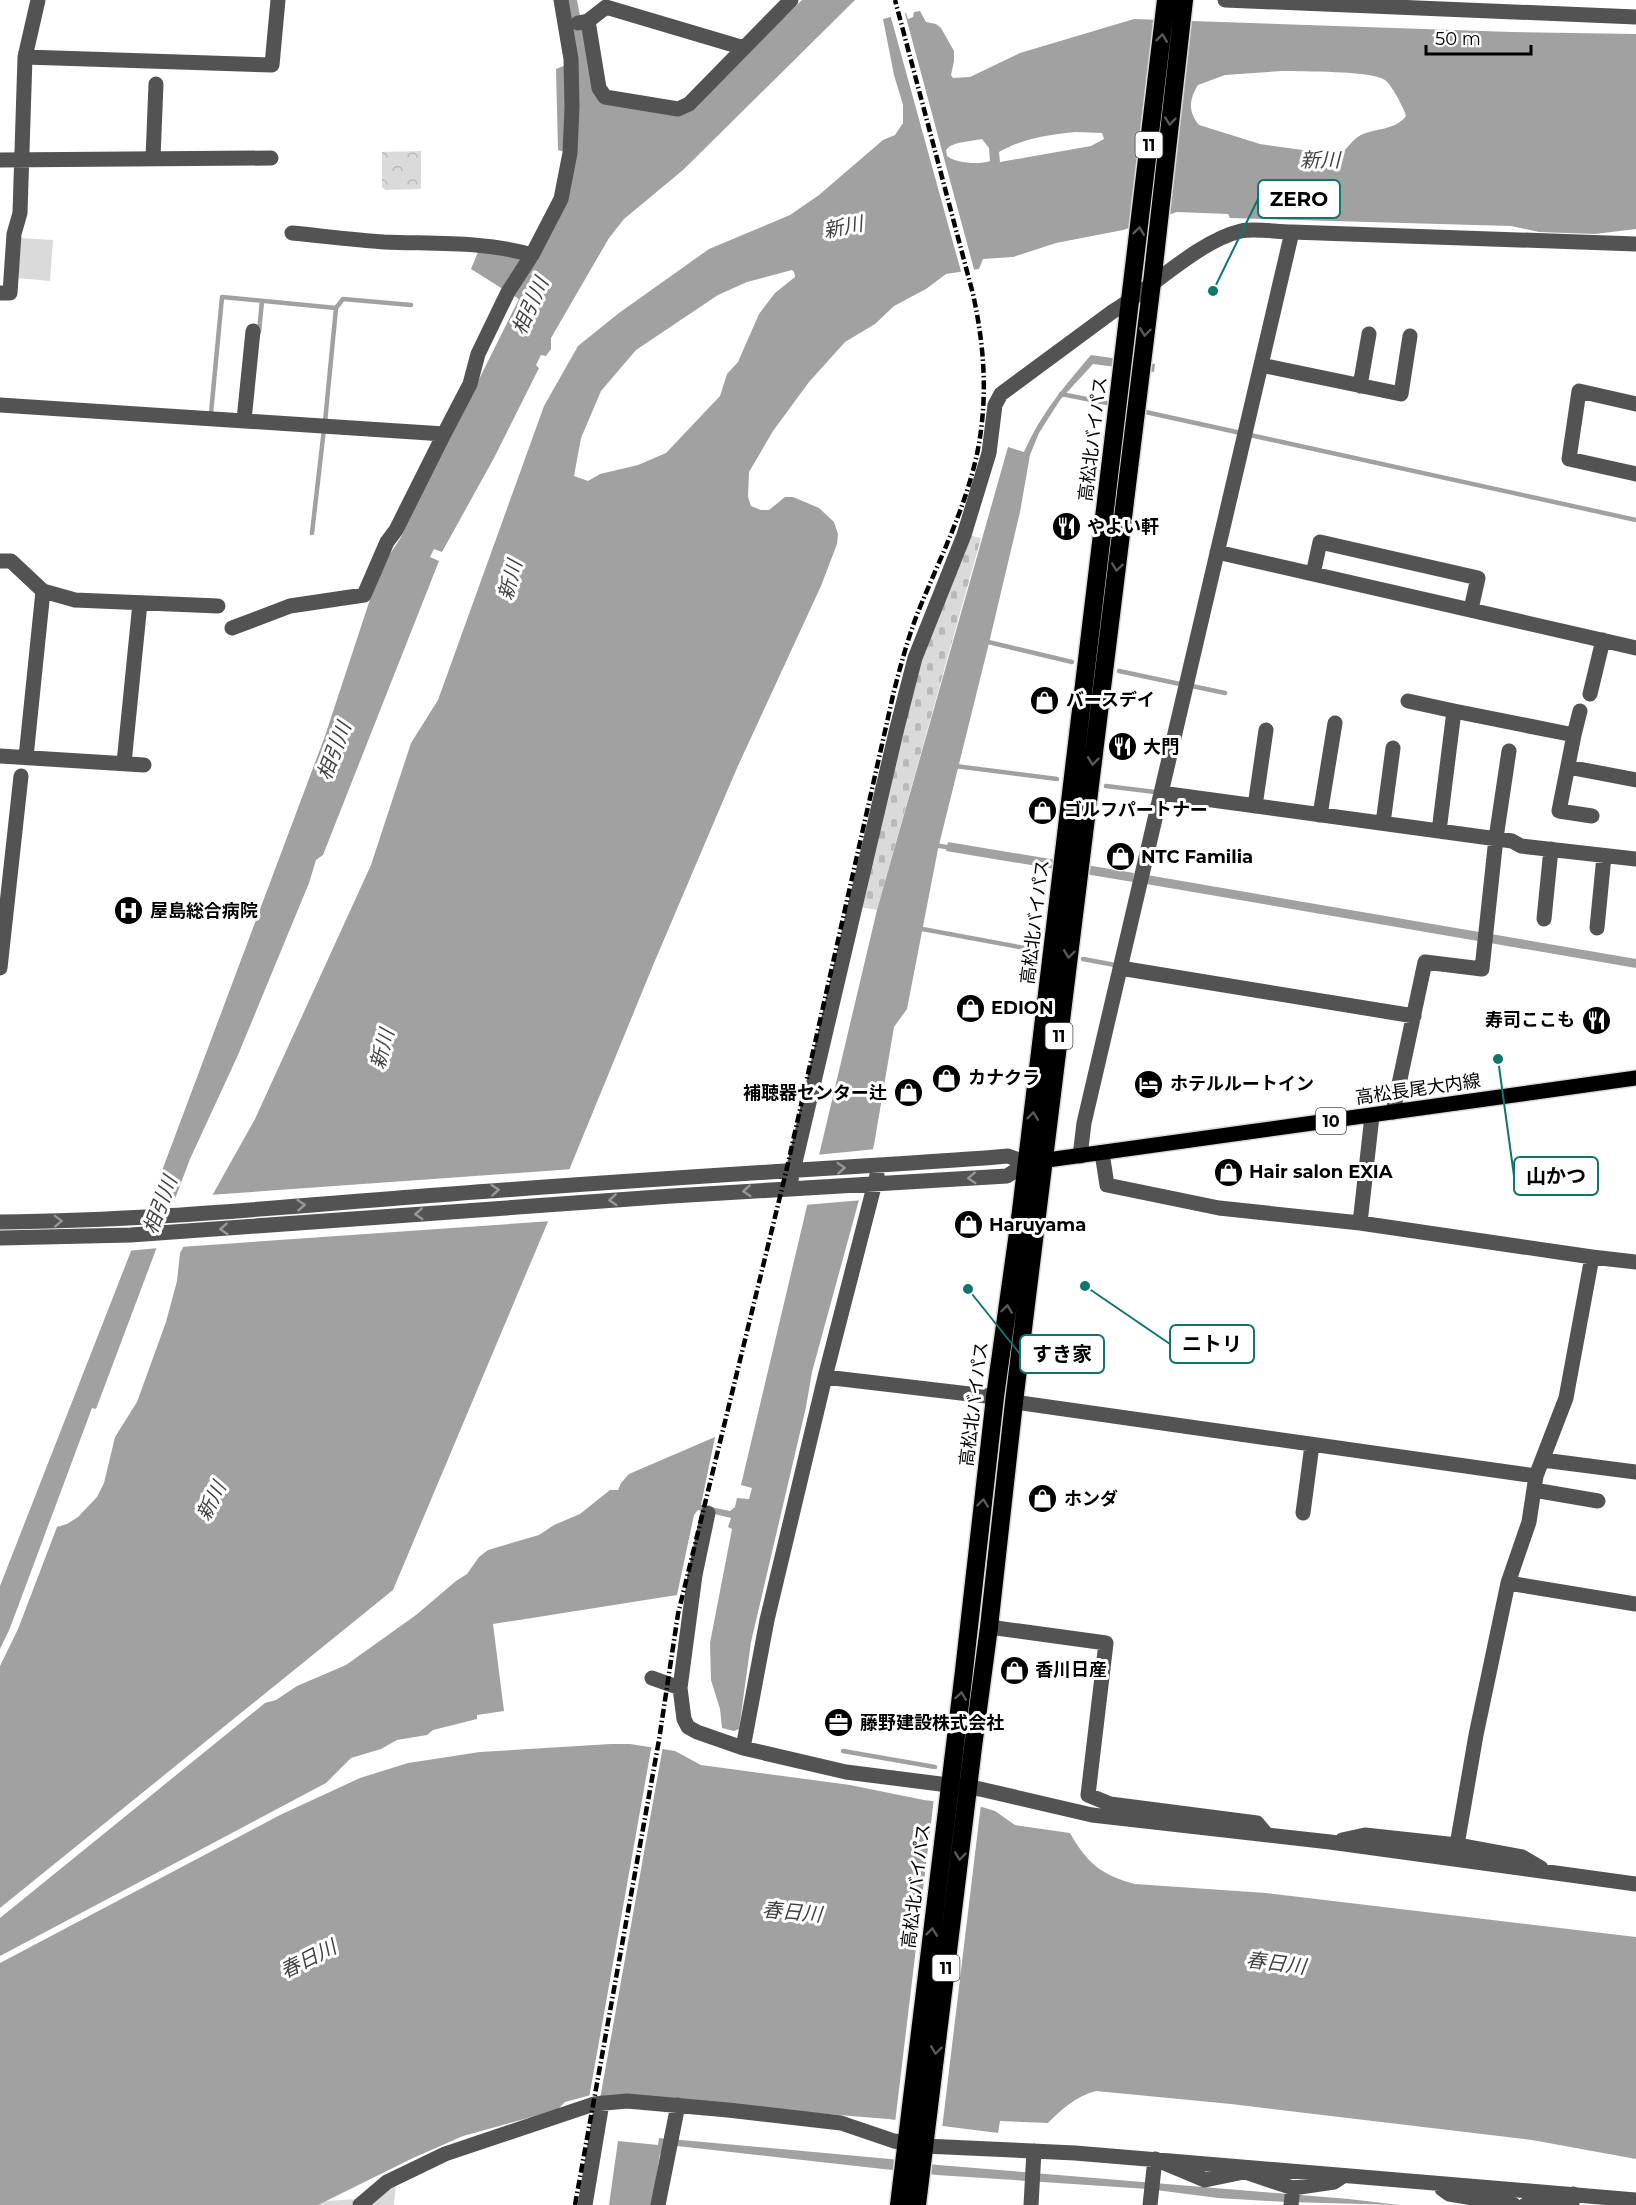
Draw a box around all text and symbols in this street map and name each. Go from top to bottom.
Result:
scale bar [1426,18,1531,56]
text: 50 m [1435,28,1481,50]
one-way arrow [1155,33,1167,42]
one-way arrow [1164,117,1177,126]
road number: 11 [1136,132,1162,158]
water label: 新川 [1300,148,1342,172]
callout: ZERO [1258,180,1340,218]
text: ZERO [1270,187,1328,211]
water label: 新川 [821,211,867,243]
one-way arrow [1132,227,1145,236]
water label: 相引川 [507,272,554,338]
one-way arrow [1140,327,1152,337]
street label: 高松北バイパス [1074,375,1112,503]
restaurant icon: やよい軒 [1050,511,1082,543]
place label: やよい軒 [1087,516,1159,538]
water label: 新川 [493,556,527,602]
one-way arrow [1111,563,1123,572]
shop icon: バースデイ [1029,684,1061,716]
place label: バースデイ [1066,689,1155,711]
water label: 相引川 [312,717,357,783]
restaurant icon: 大門 [1106,731,1138,763]
place label: 大門 [1143,736,1179,758]
one-way arrow [1087,756,1100,765]
shop icon: ゴルフパートナー [1027,794,1059,826]
place label: ゴルフパートナー [1064,799,1208,821]
shop icon: NTC Familia [1104,841,1136,873]
place label: NTC Familia [1141,846,1253,868]
street label: 高松北バイパス [1016,858,1054,986]
hospital icon: 屋島総合病院 [113,895,145,927]
place label: 屋島総合病院 [150,900,258,922]
one-way arrow [1063,950,1076,959]
shop icon: EDION [954,992,986,1024]
place label: EDION [991,997,1054,1019]
restaurant icon: 寿司ここも [1580,1004,1612,1036]
place label: 寿司ここも [1485,1009,1575,1031]
road number: 11 [1046,1023,1072,1049]
water label: 新川 [365,1025,399,1071]
shop icon: カナクラ [931,1062,963,1094]
place label: カナクラ [968,1067,1040,1089]
hotel icon: ホテルルートイン [1133,1068,1165,1100]
street label: 高松長尾大内線 [1354,1069,1482,1109]
place label: ホテルルートイン [1170,1073,1314,1095]
shop icon: 補聴器センター辻 [892,1077,924,1109]
place label: 補聴器センター辻 [743,1082,887,1104]
road number: 10 [1316,1108,1346,1134]
one-way arrow [1026,1111,1038,1120]
shop icon: Hair salon EXIA [1212,1156,1244,1188]
callout: 山かつ [1514,1157,1598,1195]
one-way arrow [836,1161,845,1174]
place label: Hair salon EXIA [1249,1161,1393,1183]
text: 山かつ [1526,1164,1586,1188]
water label: 相引川 [138,1171,183,1237]
one-way arrow [968,1171,977,1184]
one-way arrow [491,1184,500,1197]
one-way arrow [743,1184,752,1197]
one-way arrow [609,1193,618,1206]
one-way arrow [296,1199,306,1212]
one-way arrow [414,1207,423,1220]
shop icon: Haruyama [952,1209,984,1241]
one-way arrow [54,1214,63,1227]
place label: Haruyama [989,1214,1086,1236]
one-way arrow [220,1222,229,1235]
one-way arrow [1001,1305,1013,1314]
callout: ニトリ [1170,1325,1254,1363]
text: ニトリ [1182,1332,1242,1356]
callout: すき家 [1020,1335,1104,1373]
street label: 高松北バイパス [955,1340,993,1468]
text: すき家 [1032,1342,1092,1366]
water label: 新川 [191,1476,232,1524]
shop icon: ホンダ [1027,1483,1059,1515]
place label: ホンダ [1064,1488,1118,1510]
one-way arrow [976,1498,989,1507]
shop icon: 香川日産 [998,1654,1030,1686]
place label: 香川日産 [1035,1659,1107,1681]
one-way arrow [954,1692,966,1701]
office icon: 藤野建設株式会社 [823,1707,855,1739]
place label: 藤野建設株式会社 [860,1712,1004,1734]
street label: 高松北バイパス [897,1822,935,1950]
one-way arrow [955,1852,967,1861]
water label: 春日川 [761,1897,825,1927]
one-way arrow [925,1927,938,1936]
water label: 春日川 [276,1934,342,1983]
water label: 春日川 [1245,1947,1309,1979]
road number: 11 [932,1955,960,1981]
one-way arrow [930,2045,943,2054]

